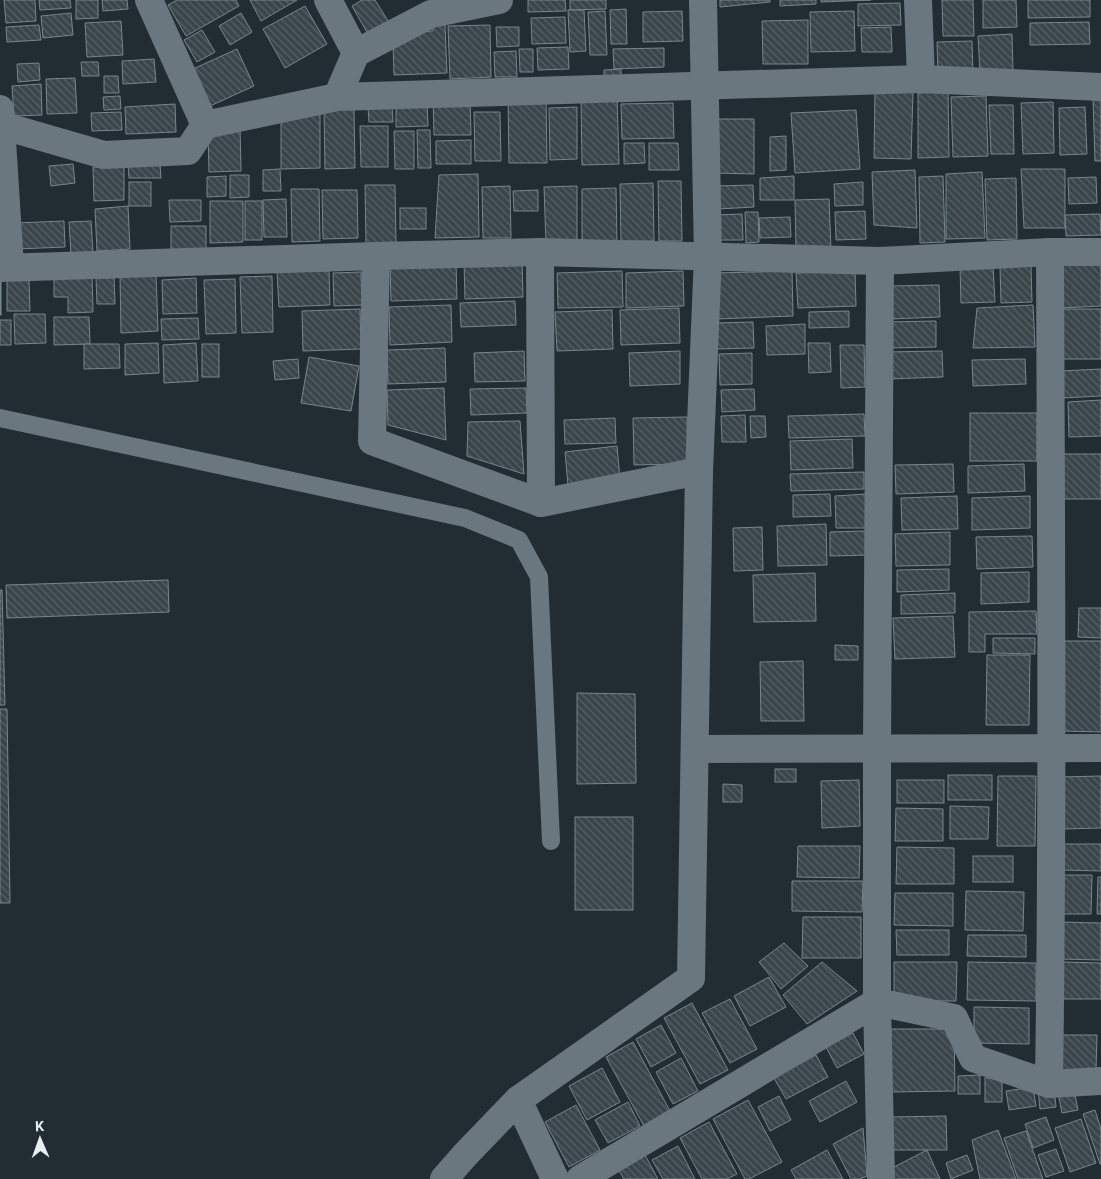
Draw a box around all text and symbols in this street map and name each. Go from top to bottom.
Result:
north arrow [15,1114,65,1164]
text: K [35,1118,44,1134]

